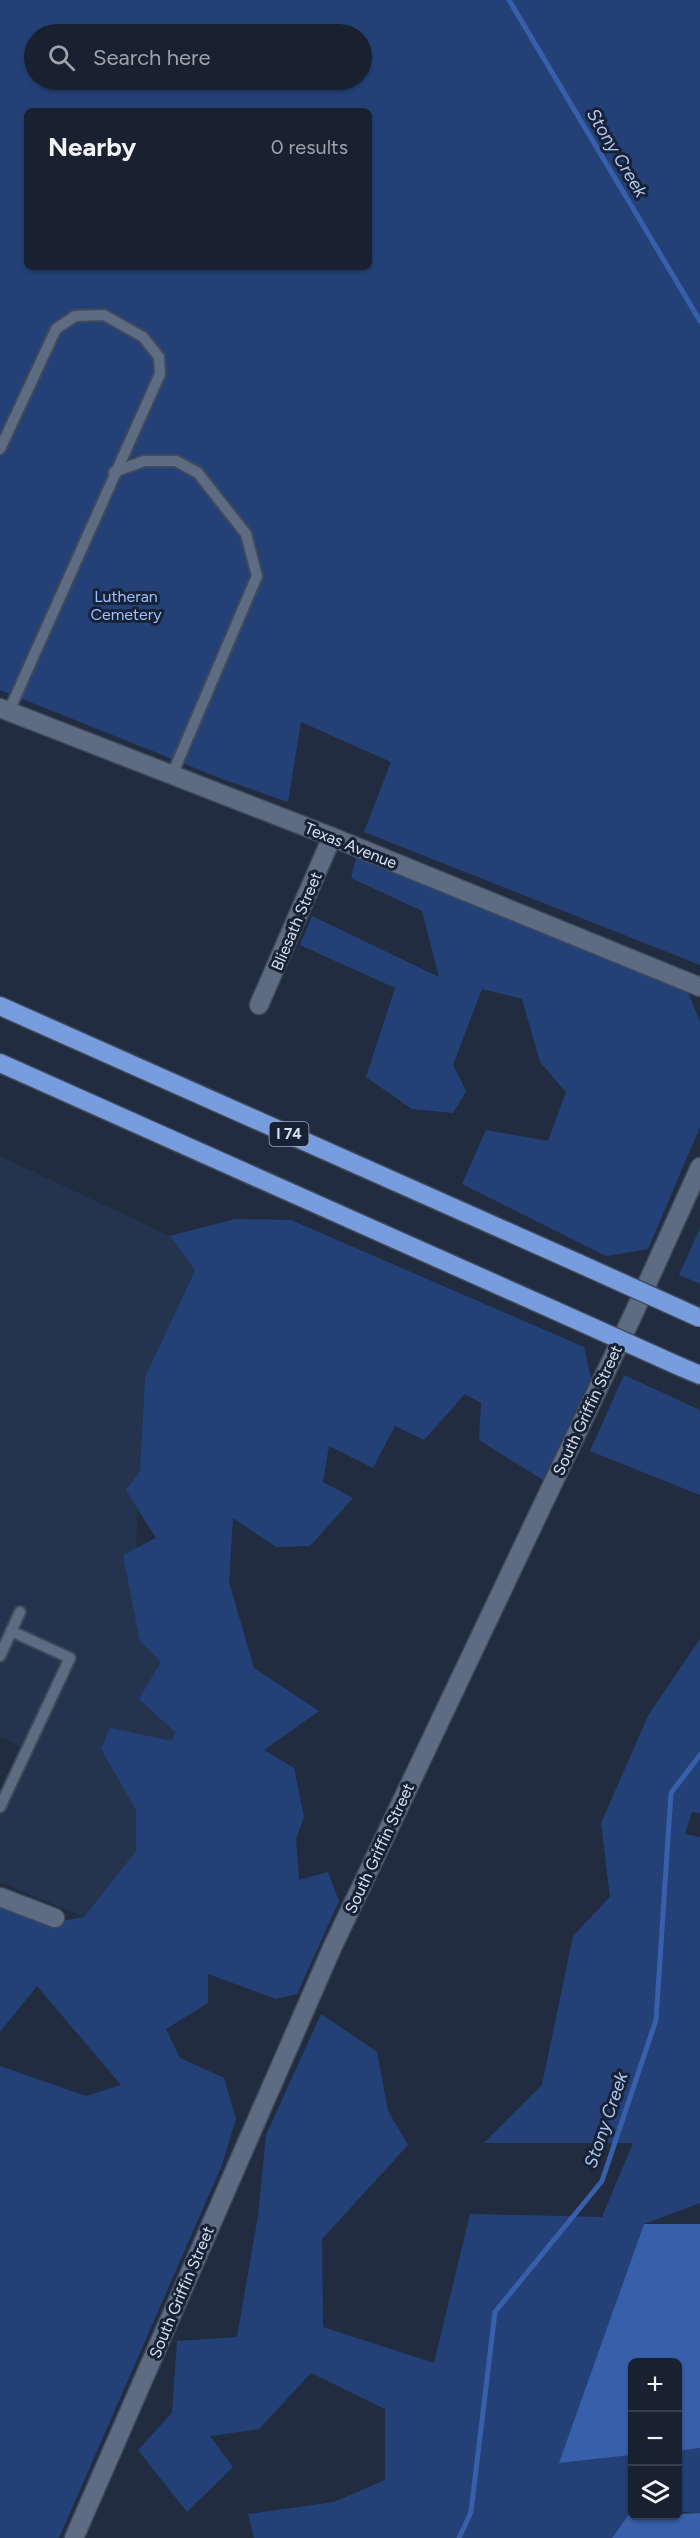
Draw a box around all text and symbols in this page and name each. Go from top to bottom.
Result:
search box [24,24,372,90]
icon: search [45,41,78,74]
text: Search here [93,44,211,71]
water label: Stony Creek [582,105,653,203]
text: Nearby [48,131,136,163]
text: 0 results [271,135,348,159]
park label: Lutheran Cemetery [90,587,162,624]
street label: Texas Avenue [302,818,400,873]
street label: Bliesath Street [267,869,326,973]
road number: I 74 [270,1122,308,1146]
street label: South Griffin Street [549,1342,626,1478]
street label: South Griffin Street [341,1780,418,1916]
water label: Stony Creek [579,2068,633,2171]
street label: South Griffin Street [145,2223,218,2361]
map controls [628,2358,682,2520]
button: + [628,2358,682,2412]
button: − [628,2412,682,2466]
button: layers [628,2466,682,2520]

